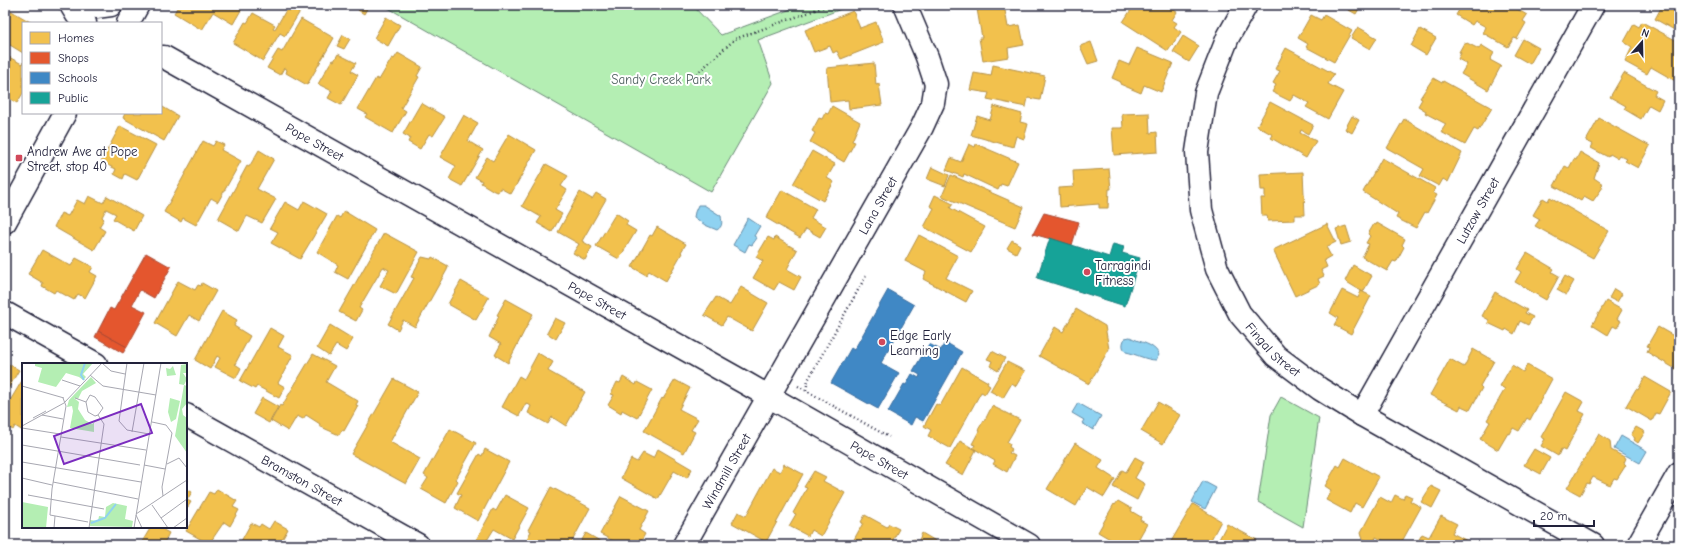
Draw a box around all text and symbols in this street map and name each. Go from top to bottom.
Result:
legend [22,22,162,114]
north arrow [1622,22,1662,62]
text: N [1640,26,1651,40]
text: Homes [58,31,94,45]
text: Shops [58,51,89,65]
text: Schools [58,71,97,85]
park label: Sandy Creek Park [611,72,711,87]
text: Public [58,91,89,105]
street label: Pope Street [283,119,348,164]
place label: Andrew Ave at Pope Street, stop 40 [27,144,138,174]
marker: Andrew Ave at Pope Street, stop 40 [14,153,24,163]
street label: Lana Street [855,173,900,237]
street label: Lutzow Street [1453,173,1503,246]
place label: Tarragindi Fitness [1095,258,1151,288]
marker: Tarragindi Fitness [1082,267,1092,277]
street label: Pope Street [566,278,630,323]
street label: Fingal Street [1243,319,1305,380]
place label: Edge Early Learning [890,328,951,358]
marker: Edge Early Learning [877,337,887,347]
inset map [22,363,187,528]
street label: Windmill Street [699,430,754,512]
street label: Pope Street [848,437,912,483]
street label: Bramston Street [259,451,346,509]
scale bar [1534,502,1594,528]
text: 20 m [1540,509,1568,523]

